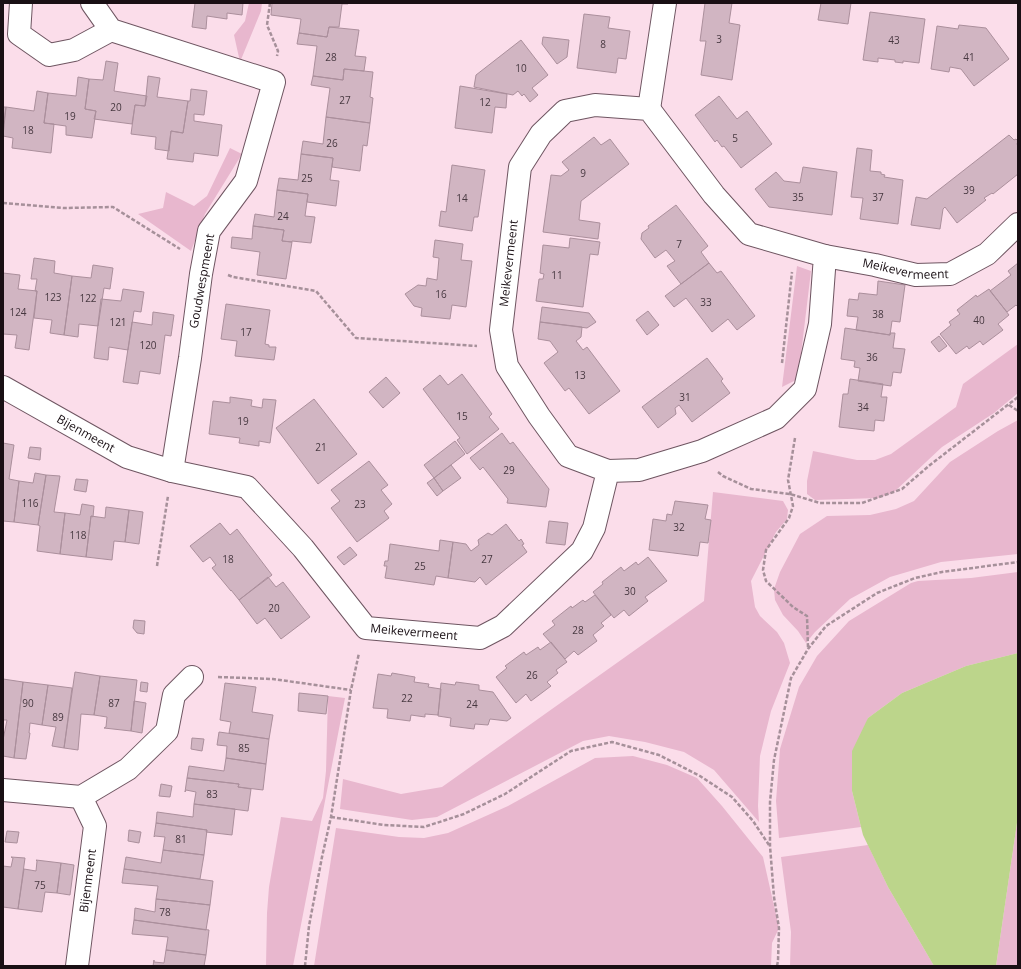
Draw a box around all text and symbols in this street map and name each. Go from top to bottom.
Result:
house number: 3 [716,32,722,46]
house number: 43 [888,33,900,47]
house number: 8 [600,37,606,51]
house number: 28 [325,50,337,64]
house number: 41 [963,50,975,64]
house number: 10 [515,61,527,75]
house number: 27 [339,93,351,107]
house number: 12 [479,95,491,109]
house number: 20 [110,100,122,114]
house number: 19 [64,109,76,123]
house number: 18 [22,123,34,137]
house number: 5 [732,131,738,145]
house number: 26 [326,136,338,150]
house number: 9 [580,166,586,180]
house number: 25 [301,171,313,185]
house number: 39 [963,183,975,197]
house number: 35 [792,190,804,204]
house number: 37 [872,190,884,204]
house number: 14 [456,191,468,205]
house number: 24 [277,209,289,223]
street label: Meikevermeent [495,219,522,308]
street label: Goudwespmeent [185,232,218,330]
house number: 7 [676,237,682,251]
street label: Meikevermeent [861,254,949,283]
house number: 11 [551,268,563,282]
house number: 16 [435,287,447,301]
house number: 123 [44,290,62,304]
house number: 122 [79,291,97,305]
house number: 33 [700,295,712,309]
house number: 124 [9,305,27,319]
house number: 38 [872,307,884,321]
house number: 40 [973,313,985,327]
house number: 121 [109,315,127,329]
house number: 17 [240,325,252,339]
house number: 120 [139,338,157,352]
house number: 36 [866,350,878,364]
house number: 13 [574,368,586,382]
house number: 31 [679,390,691,404]
house number: 34 [857,400,869,414]
house number: 15 [456,409,468,423]
street label: Bijenmeent [54,410,118,456]
house number: 19 [237,414,249,428]
house number: 21 [315,440,327,454]
house number: 29 [503,463,515,477]
house number: 116 [21,496,39,510]
house number: 23 [354,497,366,511]
house number: 32 [673,520,685,534]
house number: 118 [69,528,87,542]
house number: 18 [222,552,234,566]
house number: 27 [481,552,493,566]
house number: 25 [414,559,426,573]
house number: 30 [624,584,636,598]
house number: 20 [268,601,280,615]
street label: Meikevermeent [370,619,458,644]
house number: 28 [572,623,584,637]
house number: 26 [526,668,538,682]
house number: 22 [401,691,413,705]
house number: 90 [22,696,34,710]
house number: 87 [108,696,120,710]
house number: 24 [466,697,478,711]
house number: 89 [52,710,64,724]
house number: 85 [238,741,250,755]
house number: 83 [206,787,218,801]
house number: 81 [175,832,187,846]
street label: Bijenmeent [75,848,100,914]
house number: 75 [34,878,46,892]
house number: 78 [159,905,171,919]

